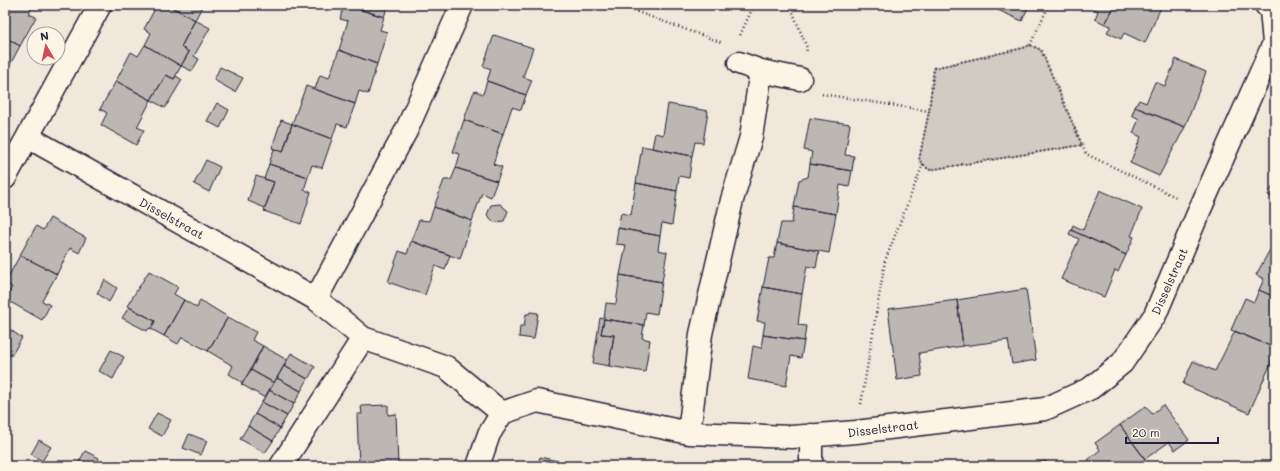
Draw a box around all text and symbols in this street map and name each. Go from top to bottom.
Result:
north arrow [26,26,66,66]
text: N [39,28,50,44]
street label: Disselstraat [137,194,207,242]
street label: Disselstraat [1147,245,1191,317]
street label: Disselstraat [847,416,919,440]
scale bar [1126,419,1218,445]
text: 20 m [1132,424,1160,440]

